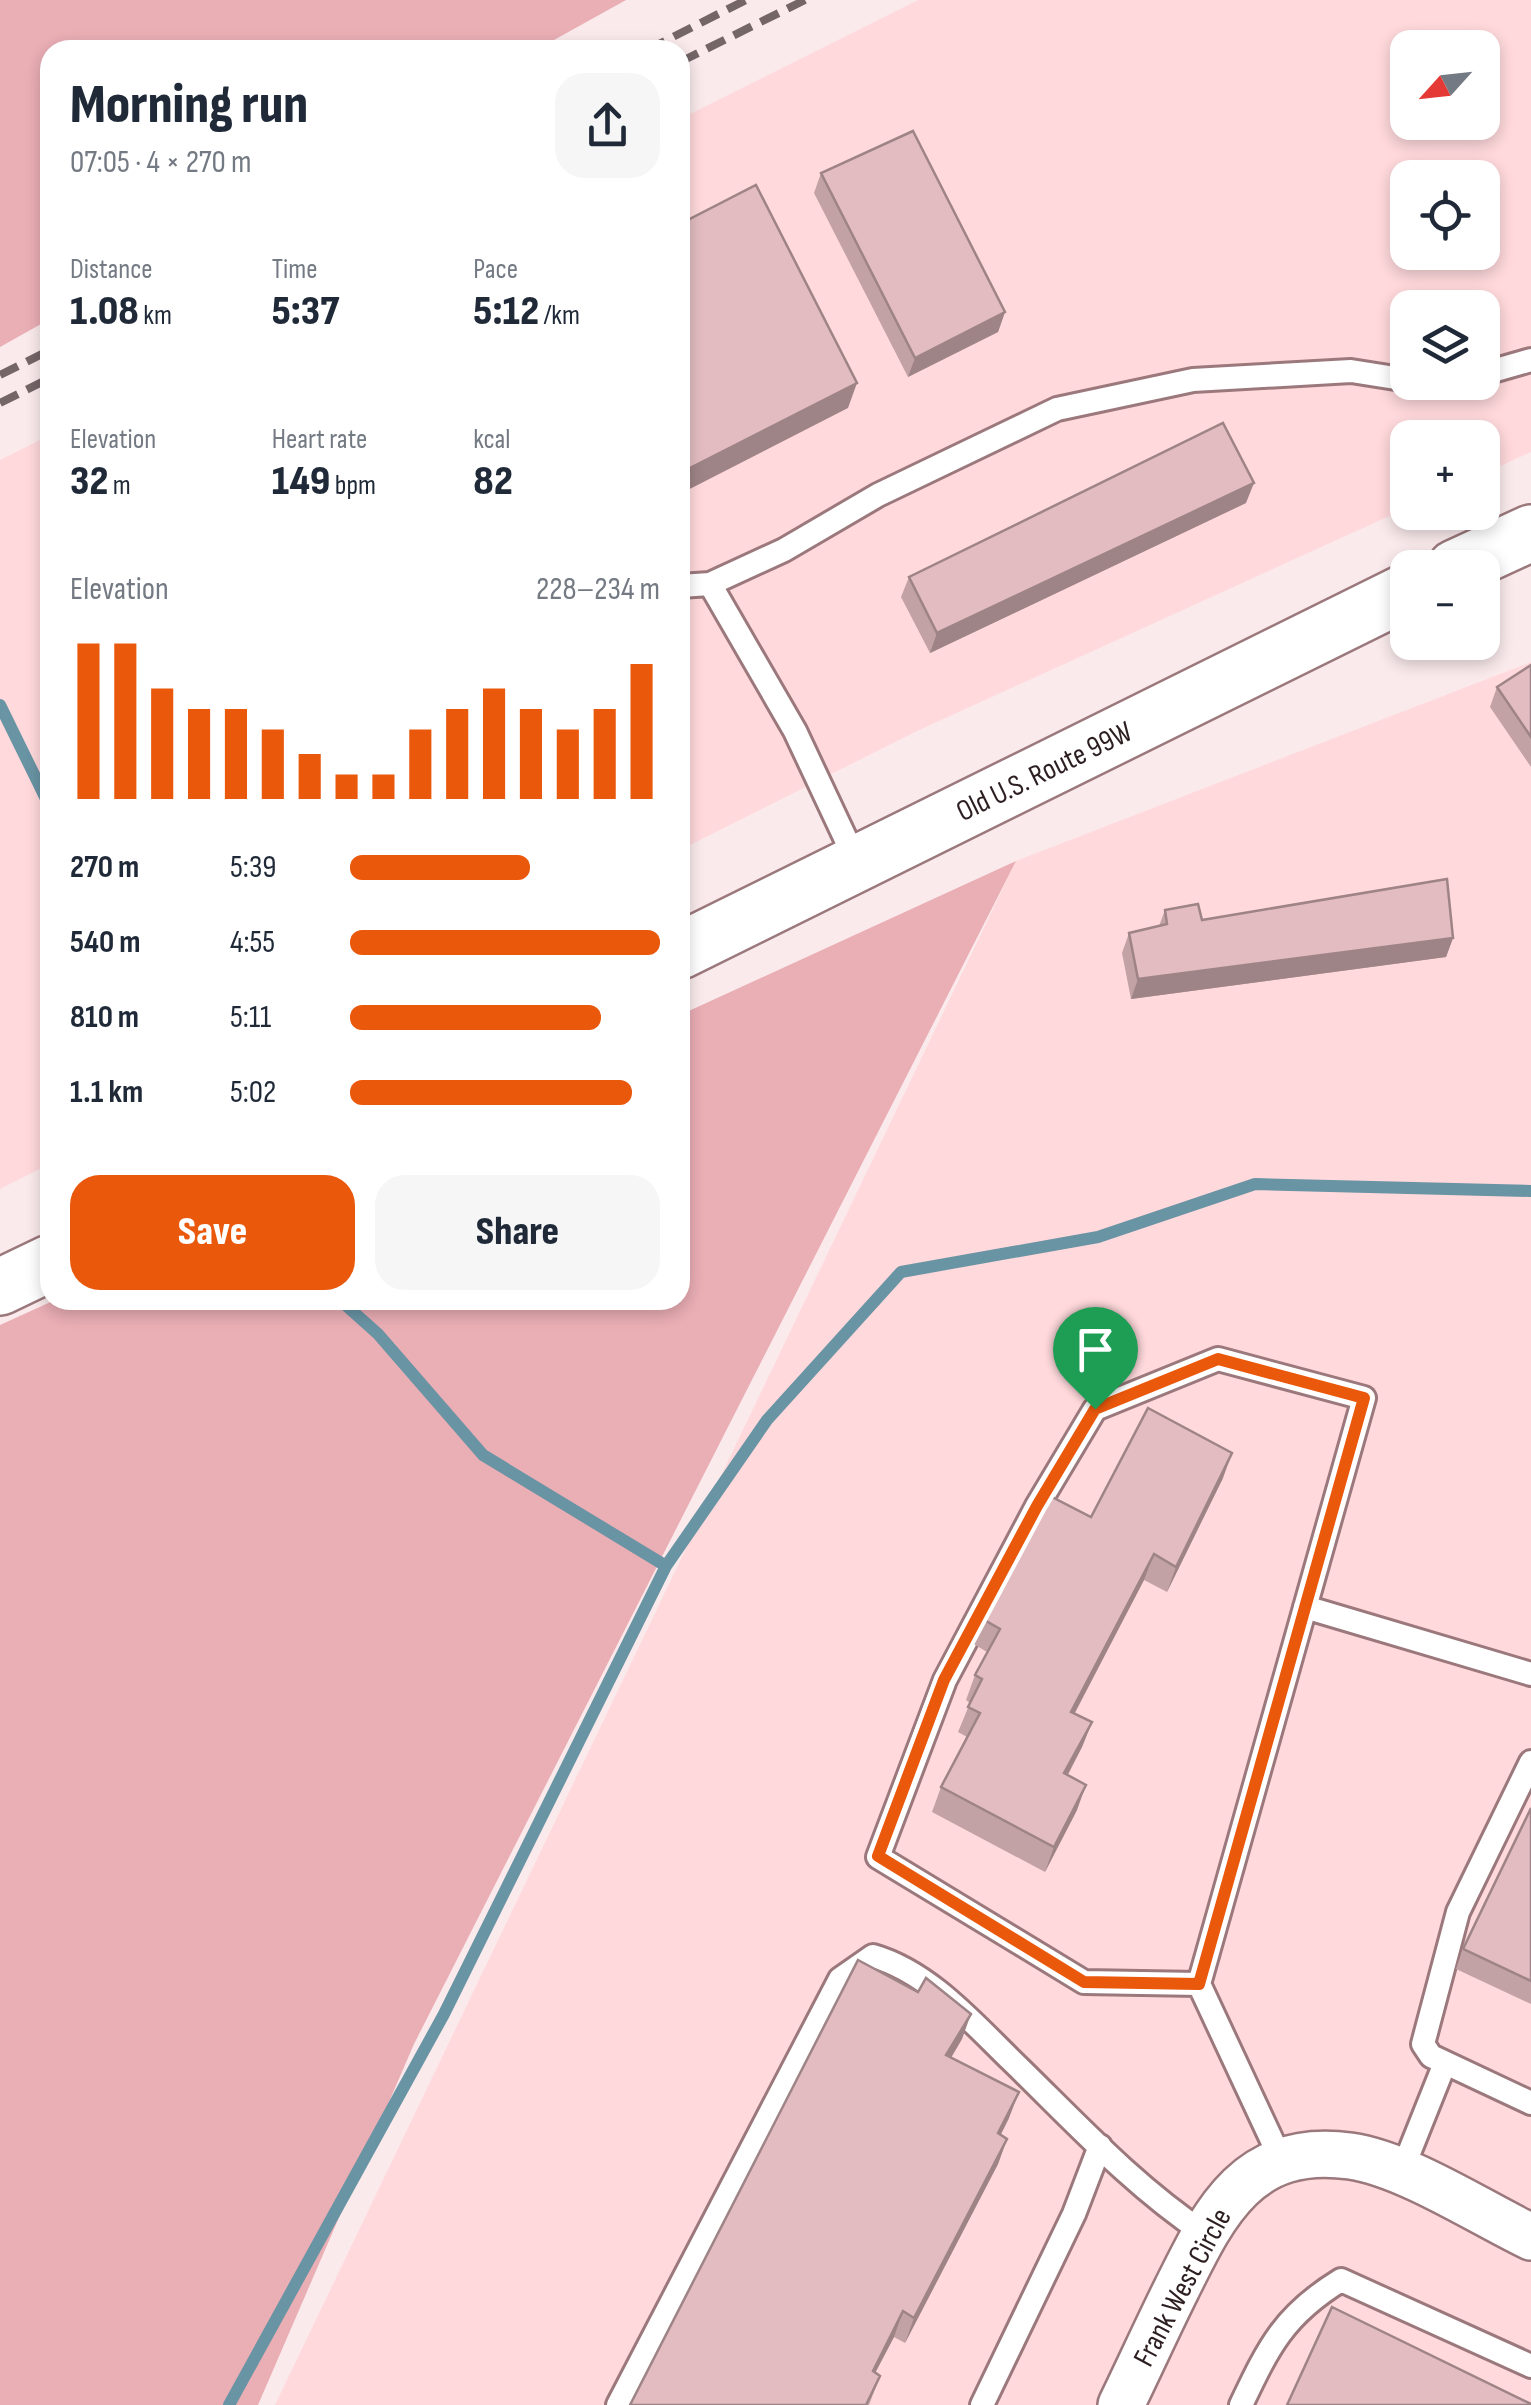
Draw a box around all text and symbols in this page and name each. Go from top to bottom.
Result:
north arrow [1390,30,1500,140]
map controls [1390,30,1500,660]
text: Morning run [70,72,308,139]
button: share [555,73,660,178]
text: 07:05 · 4 × 270 m [70,143,251,182]
button: locate [1390,160,1500,270]
text: Distance [70,253,153,286]
text: Time [272,253,317,286]
text: Pace [473,253,518,286]
text: 1.08 [70,286,139,337]
text: 5:37 [272,286,339,337]
text: 5:12 [473,286,539,337]
button: layers [1390,290,1500,400]
text: km [139,299,172,332]
text: /km [539,299,580,332]
button: + [1390,420,1500,530]
text: Elevation [70,423,156,456]
text: Heart rate [272,423,367,456]
text: kcal [473,423,510,456]
text: 32 [70,456,108,507]
text: 149 [272,456,330,507]
text: 82 [473,456,513,507]
text: m [108,469,131,502]
text: bpm [330,469,376,502]
button: − [1390,550,1500,660]
text: Elevation [70,570,169,609]
text: 228–234 m [536,570,660,609]
street label: Old U.S. Route 99W [951,714,1139,830]
text: 270 m [70,848,139,887]
text: 5:39 [230,848,276,887]
text: 540 m [70,923,140,962]
text: 4:55 [230,923,275,962]
text: 810 m [70,998,139,1037]
text: 5:11 [230,998,271,1037]
text: 1.1 km [70,1073,143,1112]
text: 5:02 [230,1073,276,1112]
button: Save [70,1175,355,1290]
button: Share [375,1175,660,1290]
pin [1053,1307,1138,1410]
icon: arrive [1068,1322,1123,1377]
street label: Frank West Circle [1126,2202,1240,2373]

